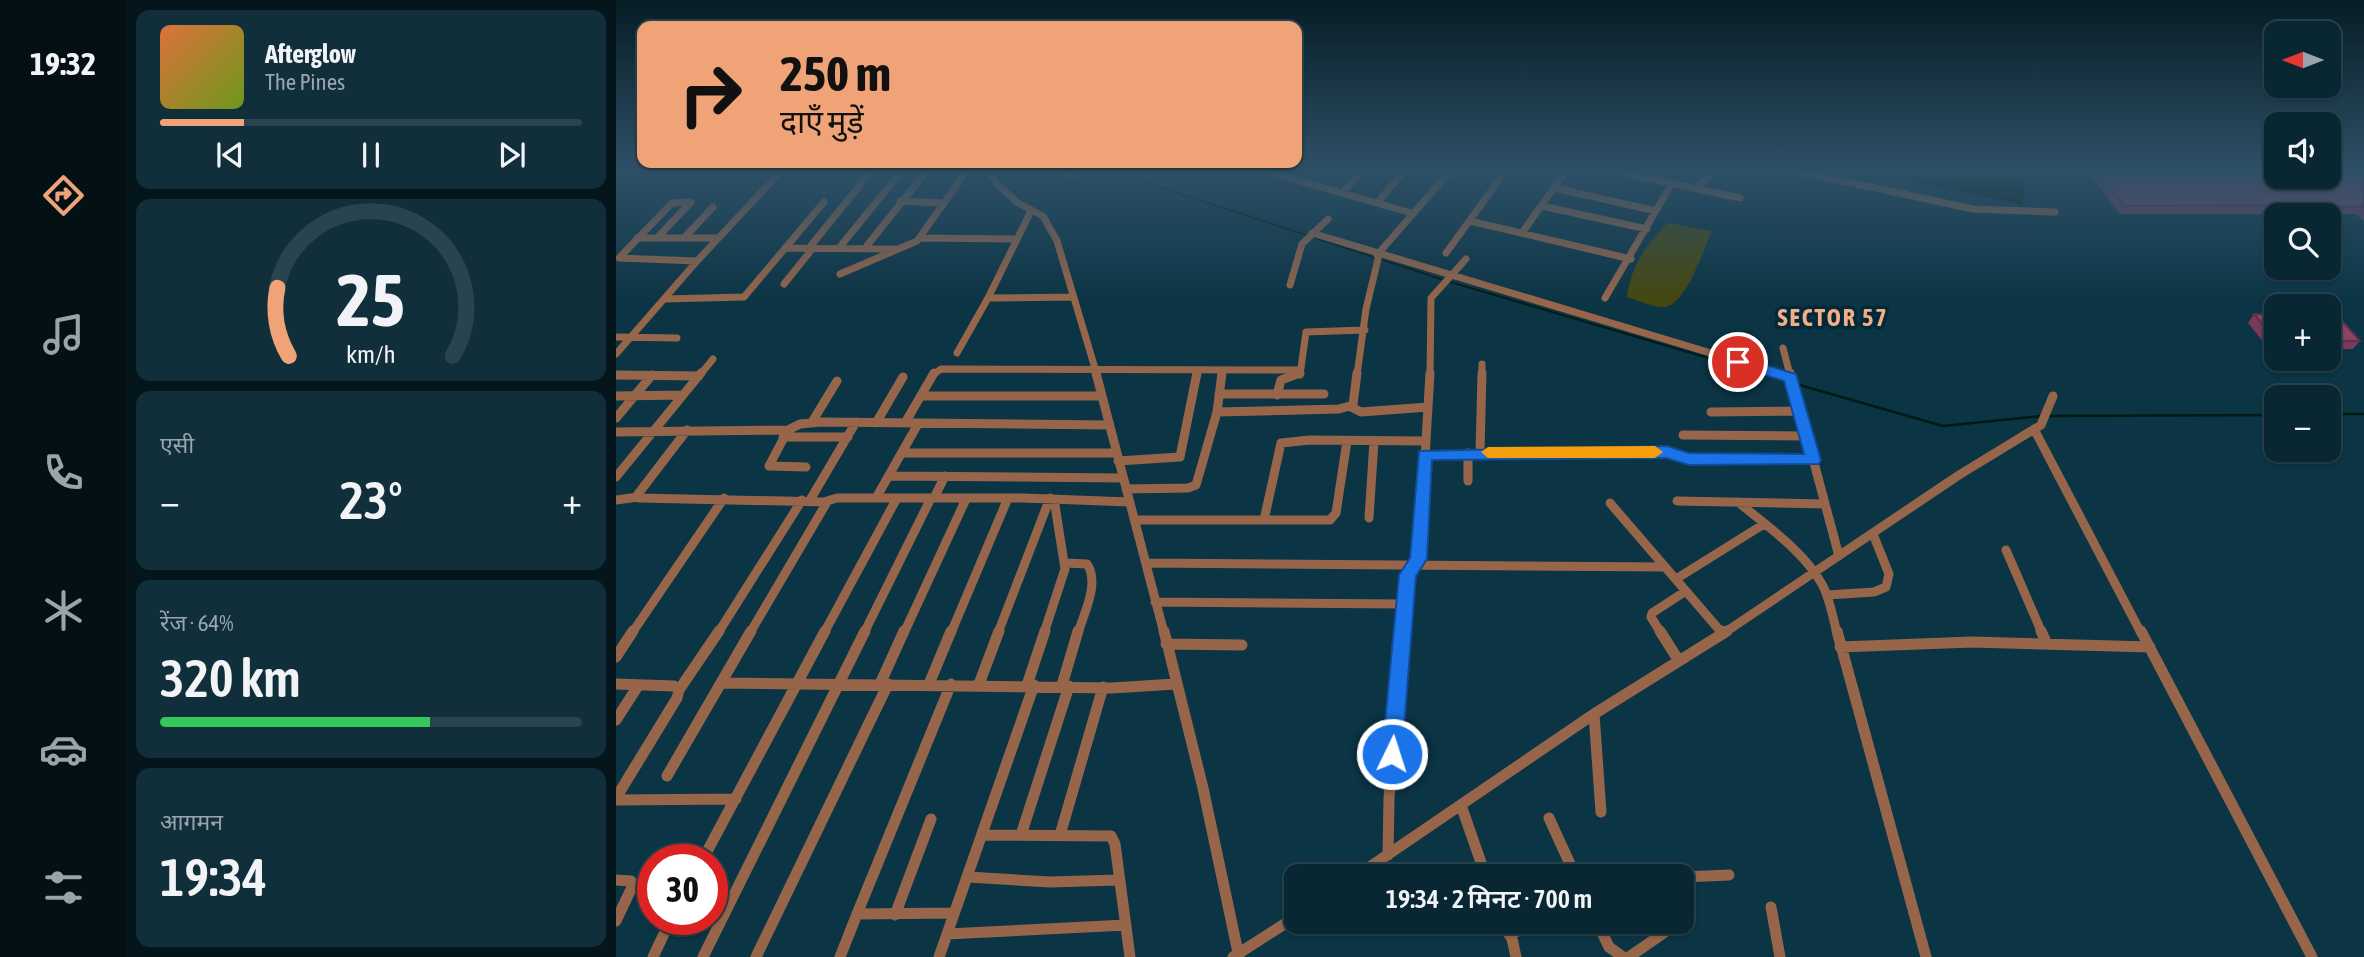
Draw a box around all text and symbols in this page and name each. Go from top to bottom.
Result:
north arrow [2264,21,2342,98]
map controls [2264,21,2341,462]
text: Afterglow [265,39,356,69]
text: 19:32 [30,45,96,82]
text: 250 m [780,45,891,101]
icon: right [665,49,756,140]
text: The Pines [265,69,345,95]
text: दाएँ मुड़ें [780,103,864,140]
button: sound [2264,112,2341,189]
icon: previous [211,136,249,174]
icon: pause [352,136,390,174]
icon: next [493,136,531,174]
icon: directions [39,171,88,220]
button: search [2264,203,2341,280]
text: 25 [337,258,405,341]
button: + [2264,294,2341,371]
district label: SECTOR 57 [1777,304,1889,331]
icon: music [39,310,88,359]
pin [1708,332,1768,392]
text: km/h [346,340,396,368]
icon: arrive [1719,343,1757,381]
button: − [2264,385,2341,462]
text: एसी [160,432,194,458]
icon: phone [39,448,88,497]
text: 23° [339,470,403,530]
text: − [160,479,180,522]
text: + [562,479,582,522]
icon: climate [39,586,88,635]
text: रेंज · 64% [160,610,234,636]
text: 320 km [160,648,301,708]
position arrow [1355,717,1429,791]
icon: car [39,725,88,774]
text: आगमन [160,809,223,835]
speed limit sign: 30 [637,844,728,935]
text: 19:34 [160,847,267,907]
icon: filters [39,863,88,912]
text: 19:34 · 2 मिनट · 700 m [1386,884,1592,914]

